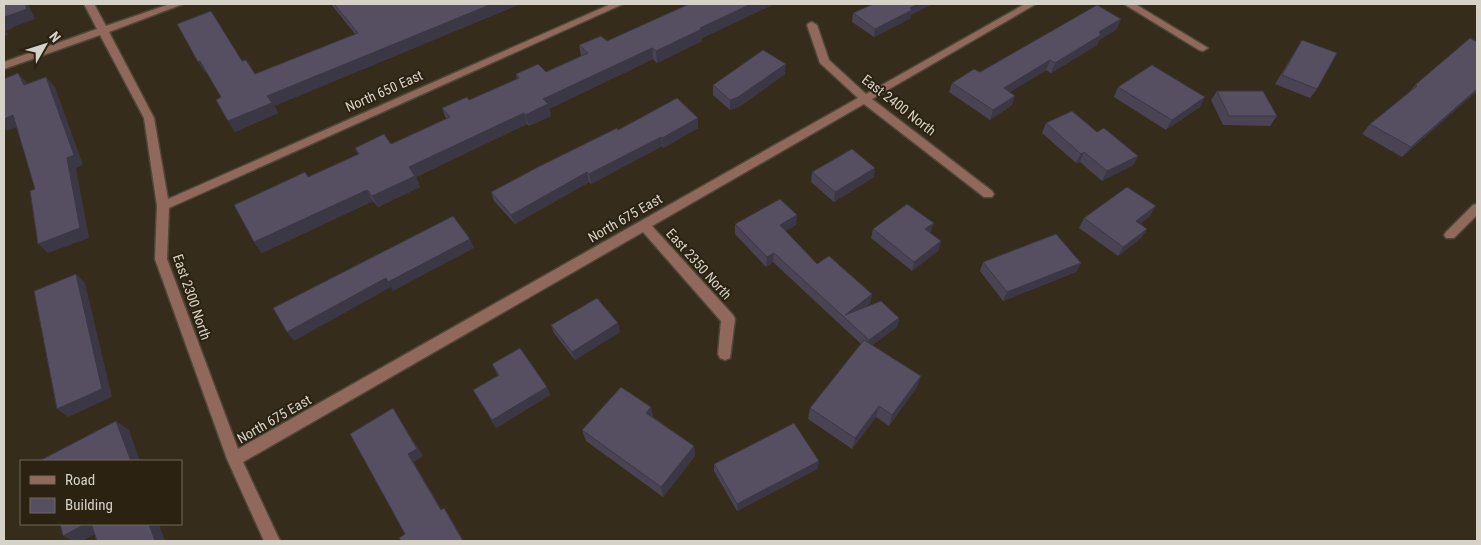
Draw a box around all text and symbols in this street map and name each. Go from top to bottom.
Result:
north arrow [20,20,70,70]
text: N [46,28,64,45]
street label: North 650 East [343,67,425,115]
street label: East 2400 North [859,71,939,139]
street label: North 675 East [585,190,665,246]
street label: East 2350 North [663,225,735,303]
street label: East 2300 North [170,252,214,342]
street label: North 675 East [234,391,314,447]
legend [20,460,182,525]
text: Road [65,471,95,489]
text: Building [65,496,113,514]

